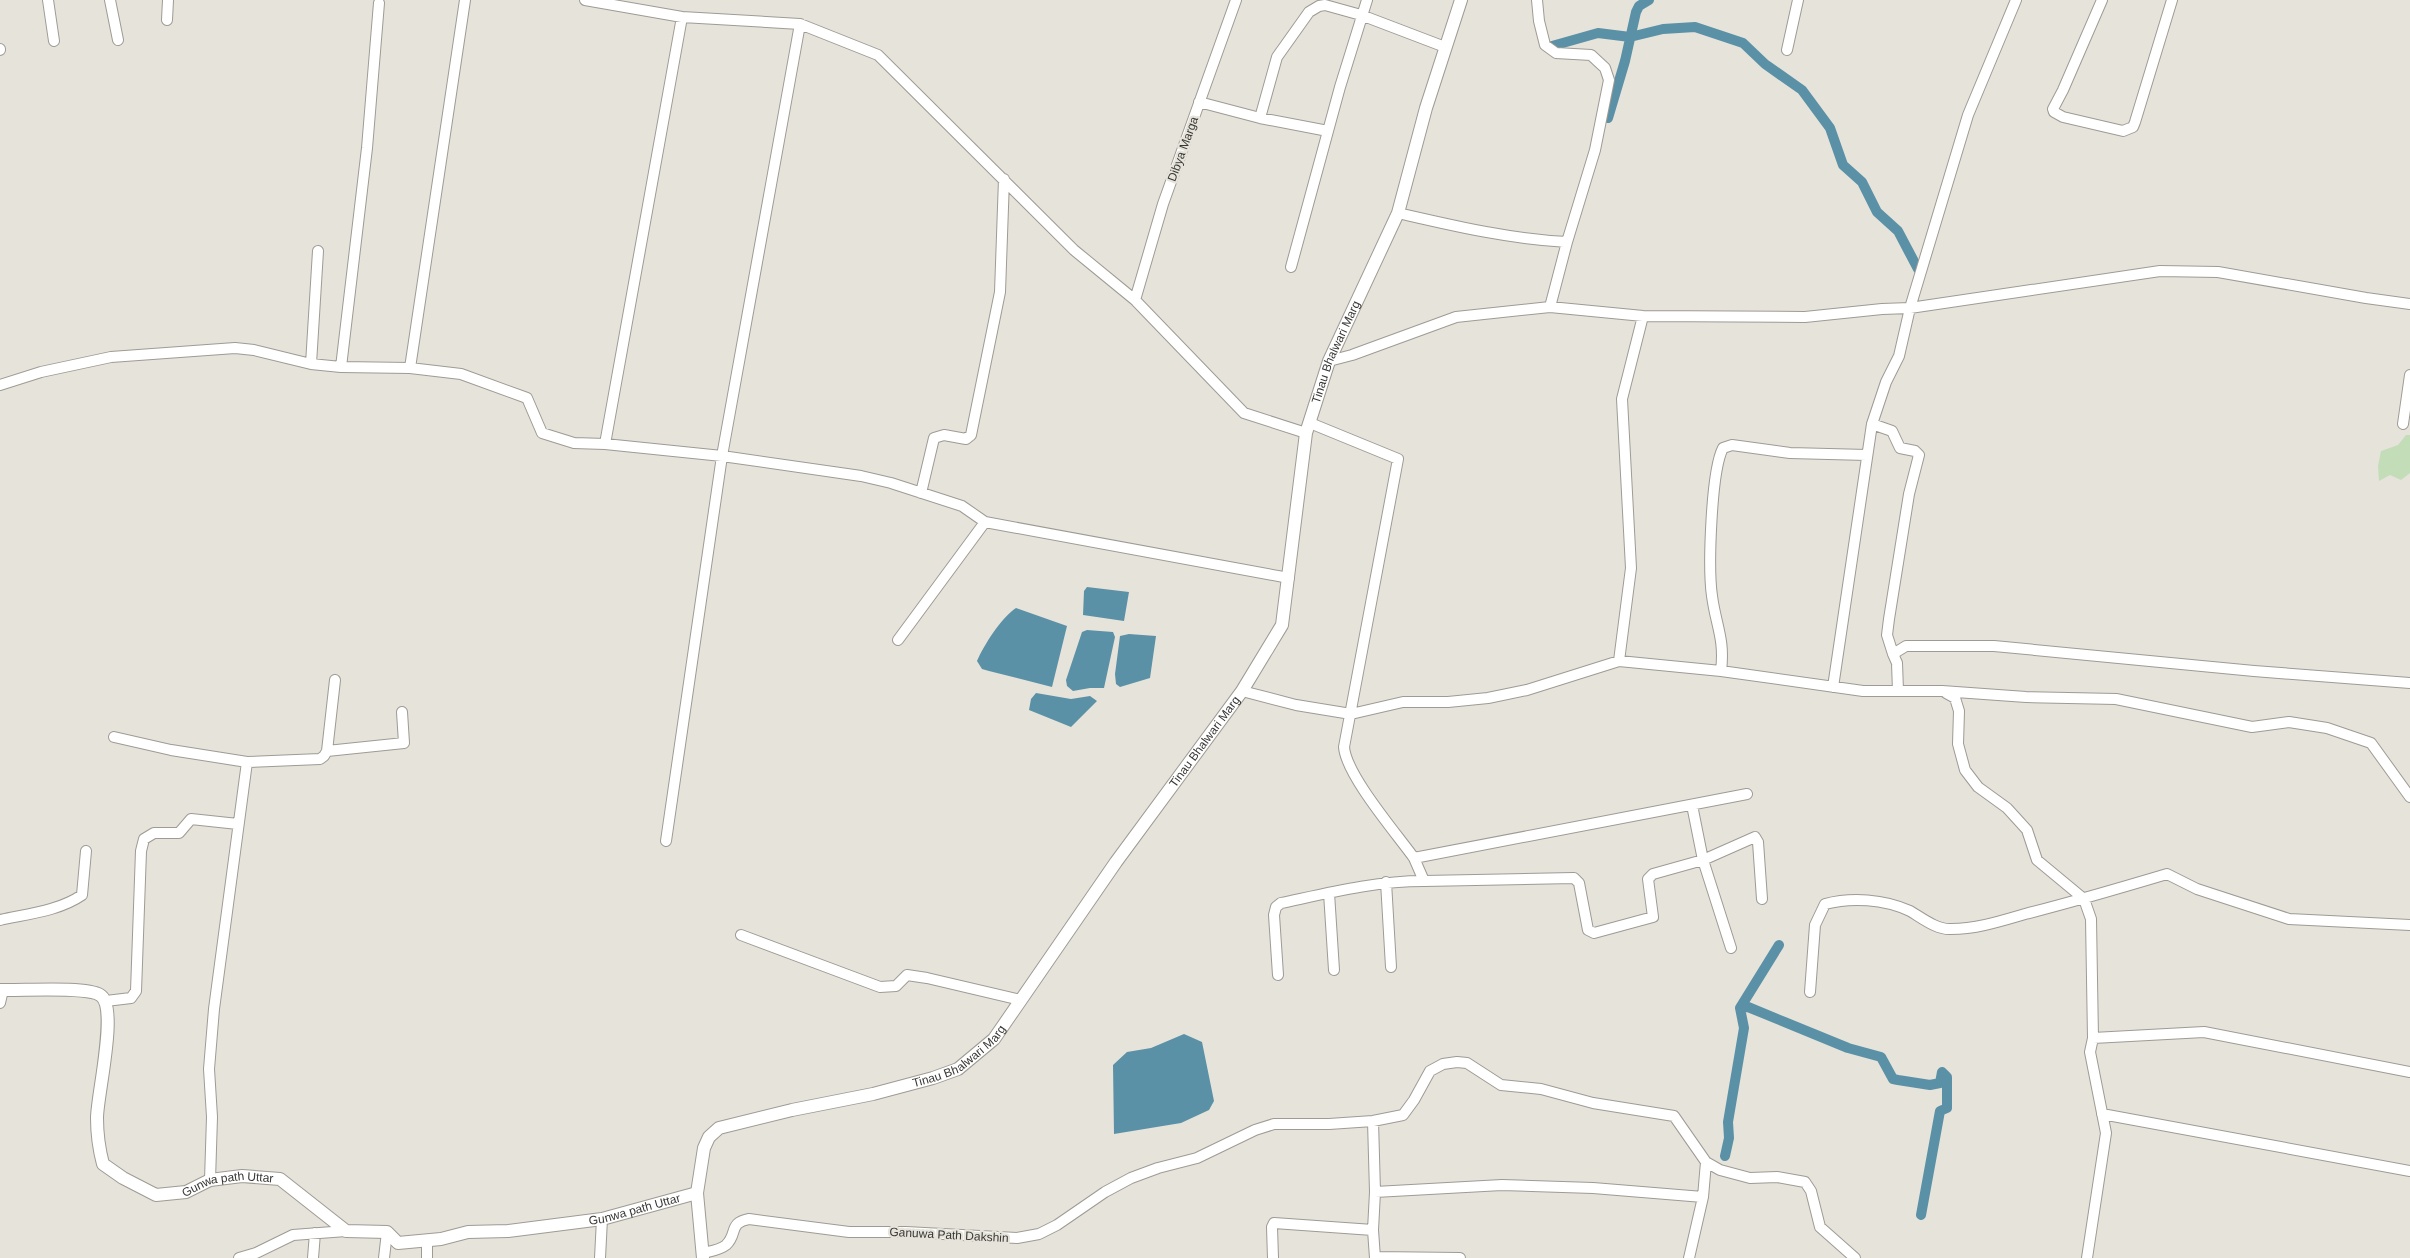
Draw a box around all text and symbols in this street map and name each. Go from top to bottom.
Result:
street label: Dibya Marga [1165,114,1201,183]
street label: Tinau Bhalwari Marg [1309,299,1363,405]
street label: Tinau Bhalwari Marg [1166,693,1243,790]
street label: Tinau Bhalwari Marg [911,1022,1008,1090]
street label: Gunwa path Uttar [180,1169,274,1200]
street label: Gunwa path Uttar [588,1191,682,1228]
street label: Ganuwa Path Dakshin [889,1225,1009,1245]

